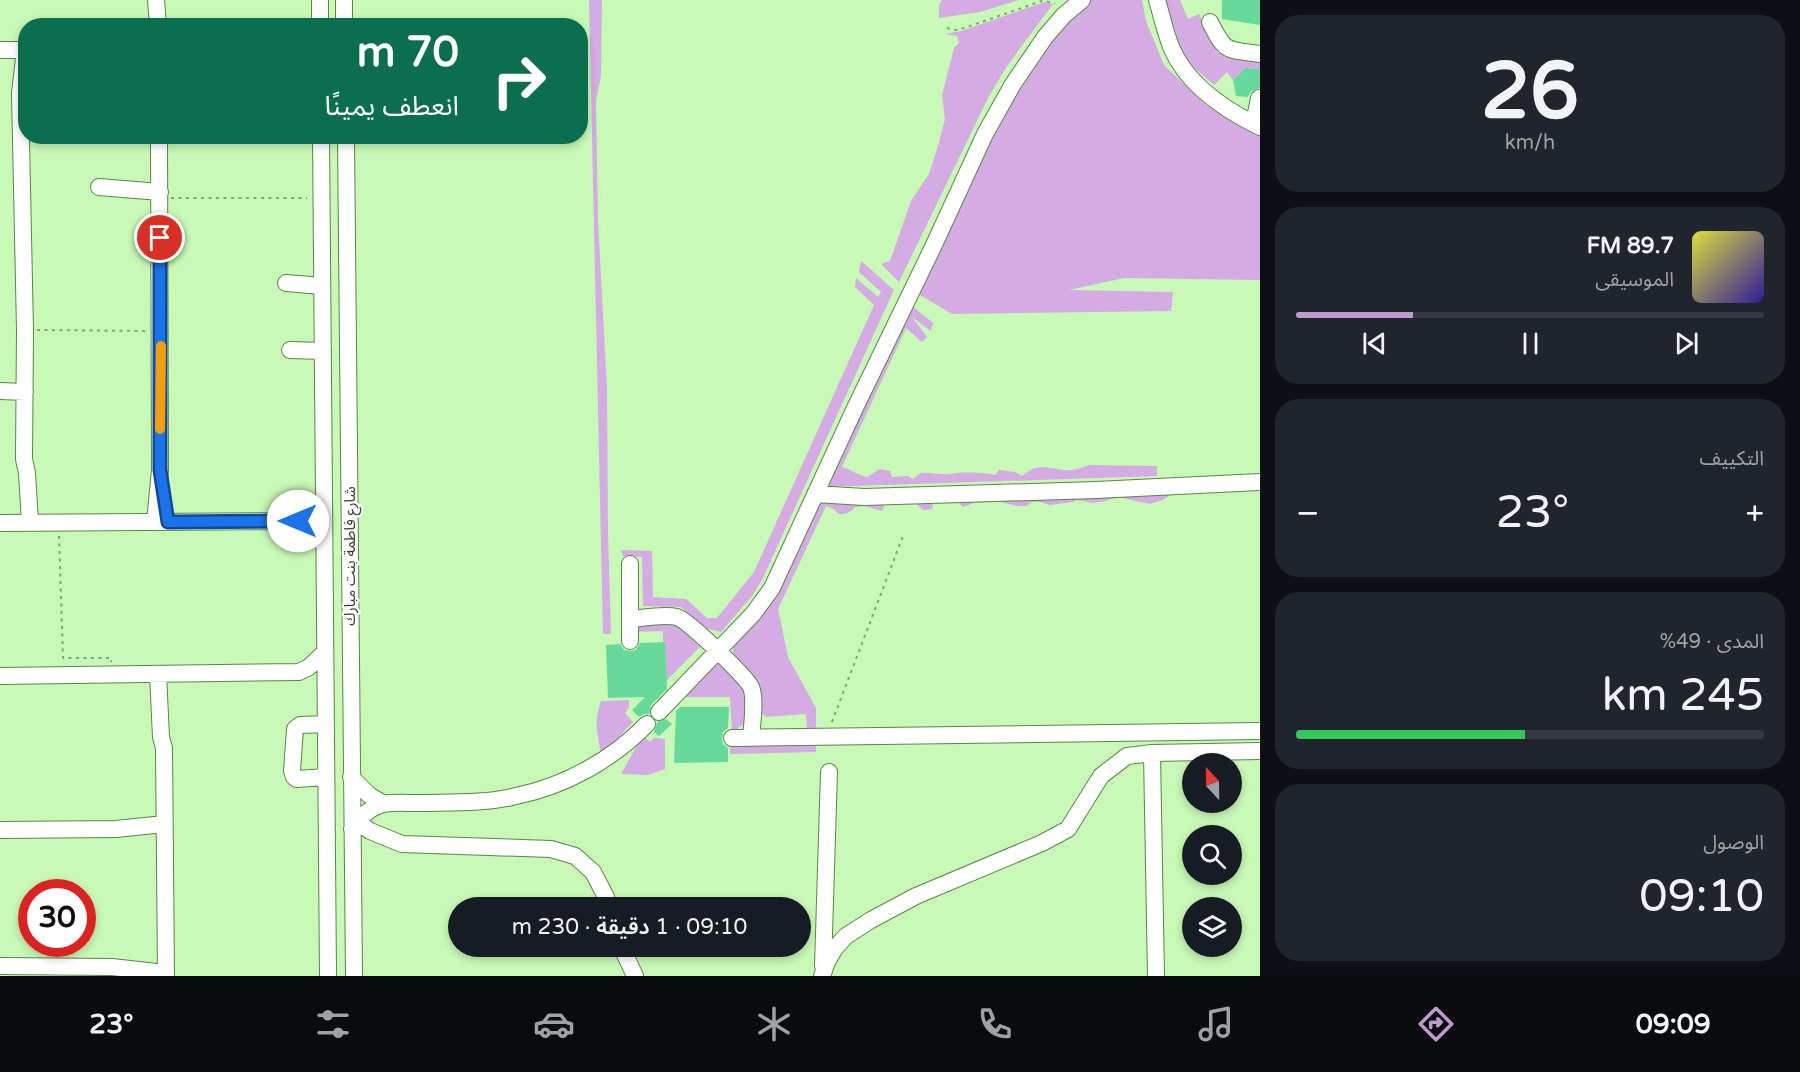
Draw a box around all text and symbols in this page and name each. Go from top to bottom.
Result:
text: 70 m [357,27,459,78]
icon: right [480,42,558,120]
text: 26 [1481,45,1579,139]
text: انعطف يمينًا [325,90,459,123]
text: km/h [1505,131,1555,155]
pin [134,212,185,263]
icon: arrive [143,221,176,254]
text: 89.7 FM [1587,233,1674,259]
text: الموسيقى [1595,268,1674,292]
icon: previous [1358,327,1391,360]
icon: pause [1514,327,1547,360]
icon: next [1670,327,1703,360]
text: التكييف [1700,447,1764,471]
street label: شارع فاطمة بنت مبارك [341,486,362,626]
text: 23° [1496,486,1569,540]
position arrow [266,489,330,553]
text: − [1296,494,1320,533]
text: + [1745,494,1764,533]
text: المدى · 49% [1660,630,1764,654]
text: 245 km [1602,669,1764,723]
north arrow [1182,753,1242,813]
map controls [1182,753,1242,957]
button: search [1182,825,1242,885]
text: الوصول [1703,831,1764,855]
text: 09:10 [1639,870,1764,924]
speed limit sign: 30 [18,879,96,957]
button: layers [1182,897,1242,957]
text: 09:10 · 1 دقيقة · 230 m [512,914,747,940]
icon: filters [312,1003,354,1045]
icon: car [533,1003,575,1045]
icon: climate [753,1003,795,1045]
icon: phone [974,1003,1016,1045]
icon: music [1195,1003,1237,1045]
icon: directions [1415,1003,1457,1045]
text: 23° [89,1008,133,1041]
text: 09:09 [1636,1008,1711,1041]

